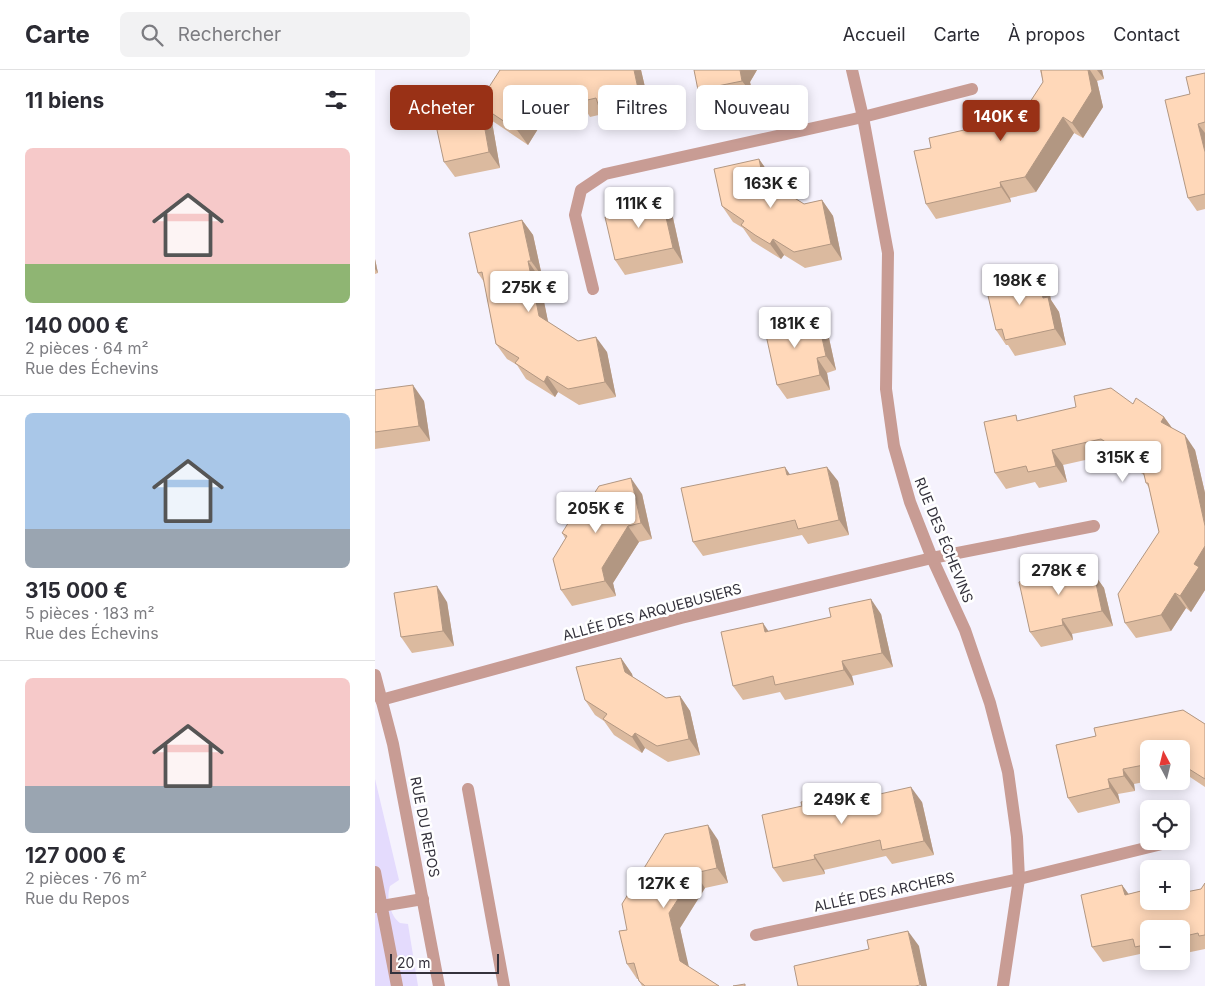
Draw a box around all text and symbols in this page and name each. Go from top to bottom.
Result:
search box [120,12,470,57]
text: Carte [25,20,90,49]
icon: search [138,21,166,49]
text: Rechercher [178,23,281,46]
text: Accueil [843,24,906,45]
text: Carte [934,24,980,45]
text: À propos [1008,24,1085,45]
text: Contact [1113,24,1180,45]
chip: Acheter [390,85,493,130]
chip: Louer [503,85,588,130]
chip: Filtres [598,85,686,130]
chip: Nouveau [696,85,808,130]
icon: filters [322,86,350,114]
text: 11 biens [25,88,104,113]
pin: 140K € [960,100,1042,142]
text: 140K € [974,106,1028,126]
pin: 163K € [730,166,812,209]
text: 163K € [744,173,798,193]
icon: home [143,180,233,270]
pin: 111K € [598,186,680,229]
text: 111K € [616,193,662,213]
pin: 198K € [979,264,1061,306]
pin: 275K € [488,270,570,313]
text: 198K € [993,270,1047,290]
text: 275K € [501,277,557,297]
pin: 181K € [754,306,836,349]
text: 140 000 € [25,313,129,338]
text: 181K € [770,313,820,333]
text: 2 pièces · 64 m² [25,338,149,358]
text: Rue des Échevins [25,358,159,378]
pin: 315K € [1082,440,1164,483]
icon: home [143,446,233,536]
text: 315K € [1096,447,1150,467]
street label: RUE DES ÉCHEVINS [912,475,977,605]
pin: 205K € [555,492,637,534]
text: 205K € [567,498,625,518]
pin: 278K € [1018,554,1100,596]
text: 278K € [1031,560,1087,580]
text: 315 000 € [25,578,128,603]
street label: ALLÉE DES ARQUEBUSIERS [560,579,743,644]
text: 5 pièces · 183 m² [25,603,155,623]
text: Rue des Échevins [25,623,159,643]
icon: home [143,711,233,801]
north arrow [1140,740,1190,790]
map controls [1140,740,1190,970]
street label: RUE DU REPOS [407,775,444,879]
pin: 249K € [801,782,883,825]
text: 249K € [813,789,871,809]
button: locate [1140,800,1190,850]
text: 127 000 € [25,843,126,868]
button: + [1140,860,1190,910]
pin: 127K € [623,866,705,909]
text: 2 pièces · 76 m² [25,868,147,888]
street label: ALLÉE DES ARCHERS [812,868,956,915]
text: 127K € [638,873,690,893]
text: Rue du Repos [25,888,130,908]
button: − [1140,920,1190,970]
scale bar [390,951,499,974]
text: 20 m [397,954,431,971]

